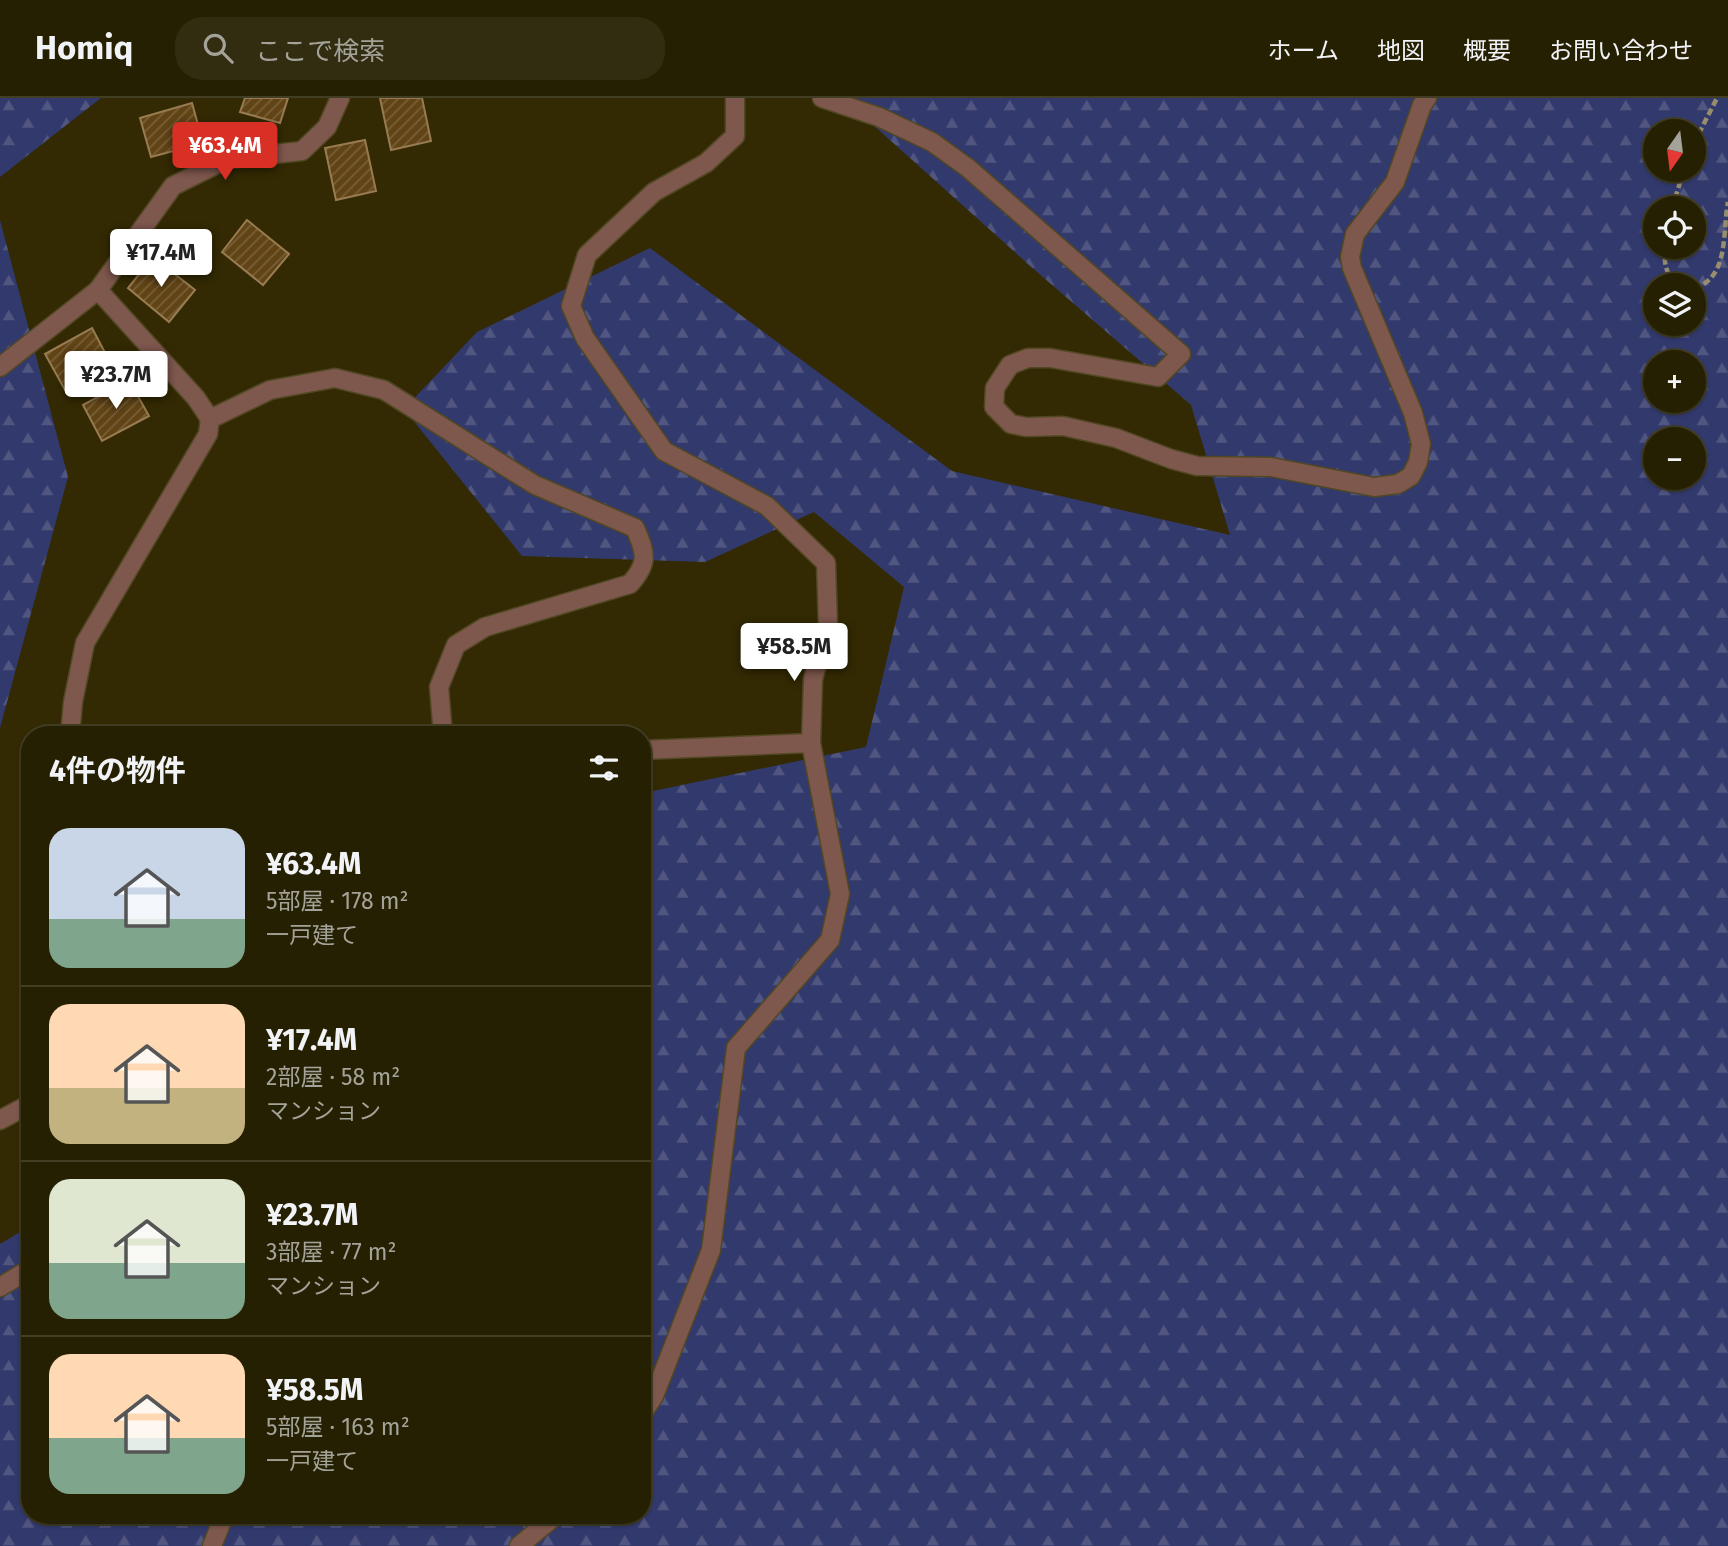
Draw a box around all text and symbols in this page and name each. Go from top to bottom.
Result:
search box [175,17,665,80]
text: Homiq [35,28,133,68]
icon: search [199,29,237,67]
text: ここで検索 [255,36,385,67]
text: ホーム [1268,37,1339,65]
text: 地図 [1377,37,1425,65]
text: 概要 [1463,37,1511,65]
text: お問い合わせ [1549,37,1693,65]
north arrow [1643,119,1706,182]
map controls [1643,119,1706,490]
pin: ¥63.4M [168,122,282,182]
text: ¥63.4M [188,131,262,159]
button: locate [1643,196,1706,259]
pin: ¥17.4M [104,230,218,289]
text: ¥17.4M [126,238,196,266]
button: layers [1643,273,1706,336]
button: + [1643,350,1706,413]
pin: ¥23.7M [59,352,173,411]
text: ¥23.7M [81,360,151,388]
button: − [1643,427,1706,490]
pin: ¥58.5M [737,624,851,683]
text: ¥58.5M [757,632,831,660]
icon: filters [585,749,623,787]
text: 4件の物件 [49,753,186,789]
text: ¥63.4M [266,846,361,882]
icon: home [105,856,189,940]
text: 5部屋 · 178 m² [266,887,409,915]
text: 一戸建て [266,921,358,949]
text: ¥17.4M [266,1022,357,1058]
icon: home [105,1032,189,1116]
text: 2部屋 · 58 m² [266,1063,400,1091]
text: マンション [266,1097,381,1125]
text: ¥23.7M [266,1197,358,1233]
icon: home [105,1207,189,1291]
text: 3部屋 · 77 m² [266,1238,397,1266]
text: マンション [266,1272,381,1300]
text: ¥58.5M [266,1372,363,1408]
icon: home [105,1382,189,1466]
text: 5部屋 · 163 m² [266,1413,410,1441]
text: 一戸建て [266,1447,358,1475]

